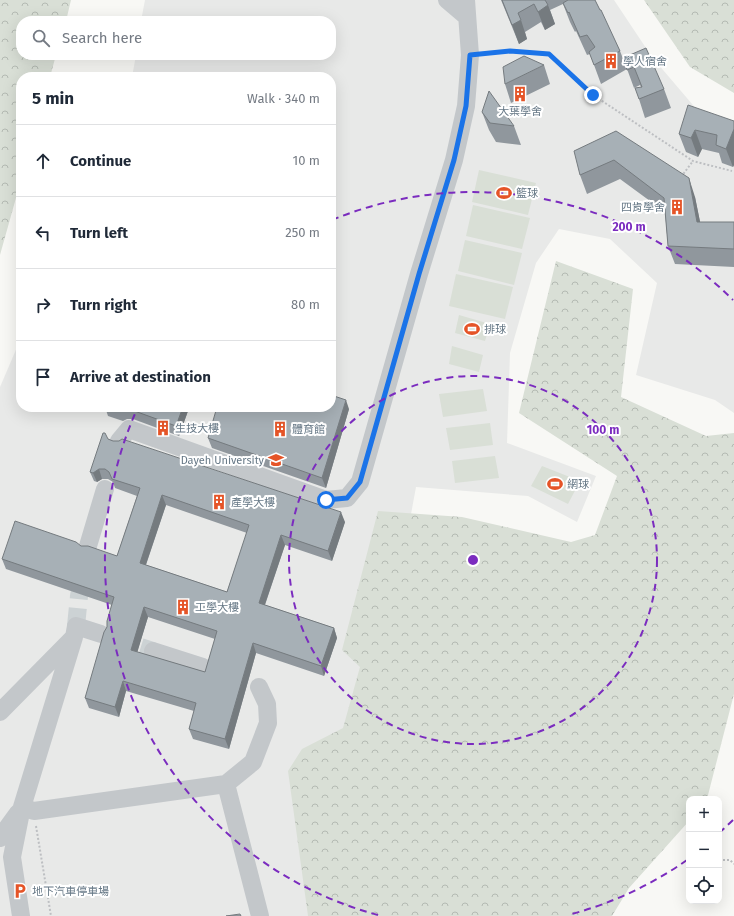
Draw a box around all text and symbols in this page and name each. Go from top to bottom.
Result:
search box [16,16,336,60]
icon: search [30,27,52,49]
text: Search here [62,29,142,47]
building icon: 學人宿舍 [602,52,620,70]
place label: 學人宿舍 [623,55,667,68]
building icon: 大葉學舍 [511,85,529,103]
route end [584,86,602,104]
text: 5 min [32,88,74,109]
text: Walk · 340 m [247,91,320,106]
place label: 大葉學舍 [498,105,542,118]
icon: ahead [32,150,54,172]
text: Continue [70,152,131,170]
text: 10 m [293,153,320,168]
sports icon: 籃球 [495,184,513,202]
place label: 籃球 [516,187,538,200]
building icon: 四肯學舍 [668,198,686,216]
place label: 四肯學舍 [621,201,665,214]
text: 200 m [612,220,646,234]
icon: left [32,222,54,244]
text: Turn left [70,224,128,242]
text: 250 m [285,225,320,240]
icon: right [32,294,54,316]
text: Turn right [70,296,137,314]
text: 80 m [291,297,320,312]
sports icon: 排球 [463,320,481,338]
place label: 排球 [484,323,506,336]
icon: arrive [32,366,54,388]
text: Arrive at destination [70,368,211,386]
building icon: 生技大樓 [154,419,172,437]
building icon: 體育館 [271,420,289,438]
place label: 生技大樓 [175,422,219,435]
place label: 體育館 [292,423,325,436]
text: 100 m [587,423,619,437]
school or university icon: Dayeh University [267,451,285,469]
place label: Dayeh University [181,454,265,467]
sports icon: 網球 [546,475,564,493]
place label: 網球 [567,478,589,491]
route start [317,491,335,509]
building icon: 產學大樓 [210,493,228,511]
place label: 產學大樓 [231,496,275,509]
centre of rings [466,553,480,567]
building icon: 工學大樓 [174,598,192,616]
place label: 工學大樓 [195,601,239,614]
map controls [686,796,722,904]
button: + [686,796,722,832]
button: − [686,832,722,868]
button: locate [686,868,722,904]
parking icon: 地下汽車停車場 [11,882,29,900]
place label: 地下汽車停車場 [32,885,109,898]

